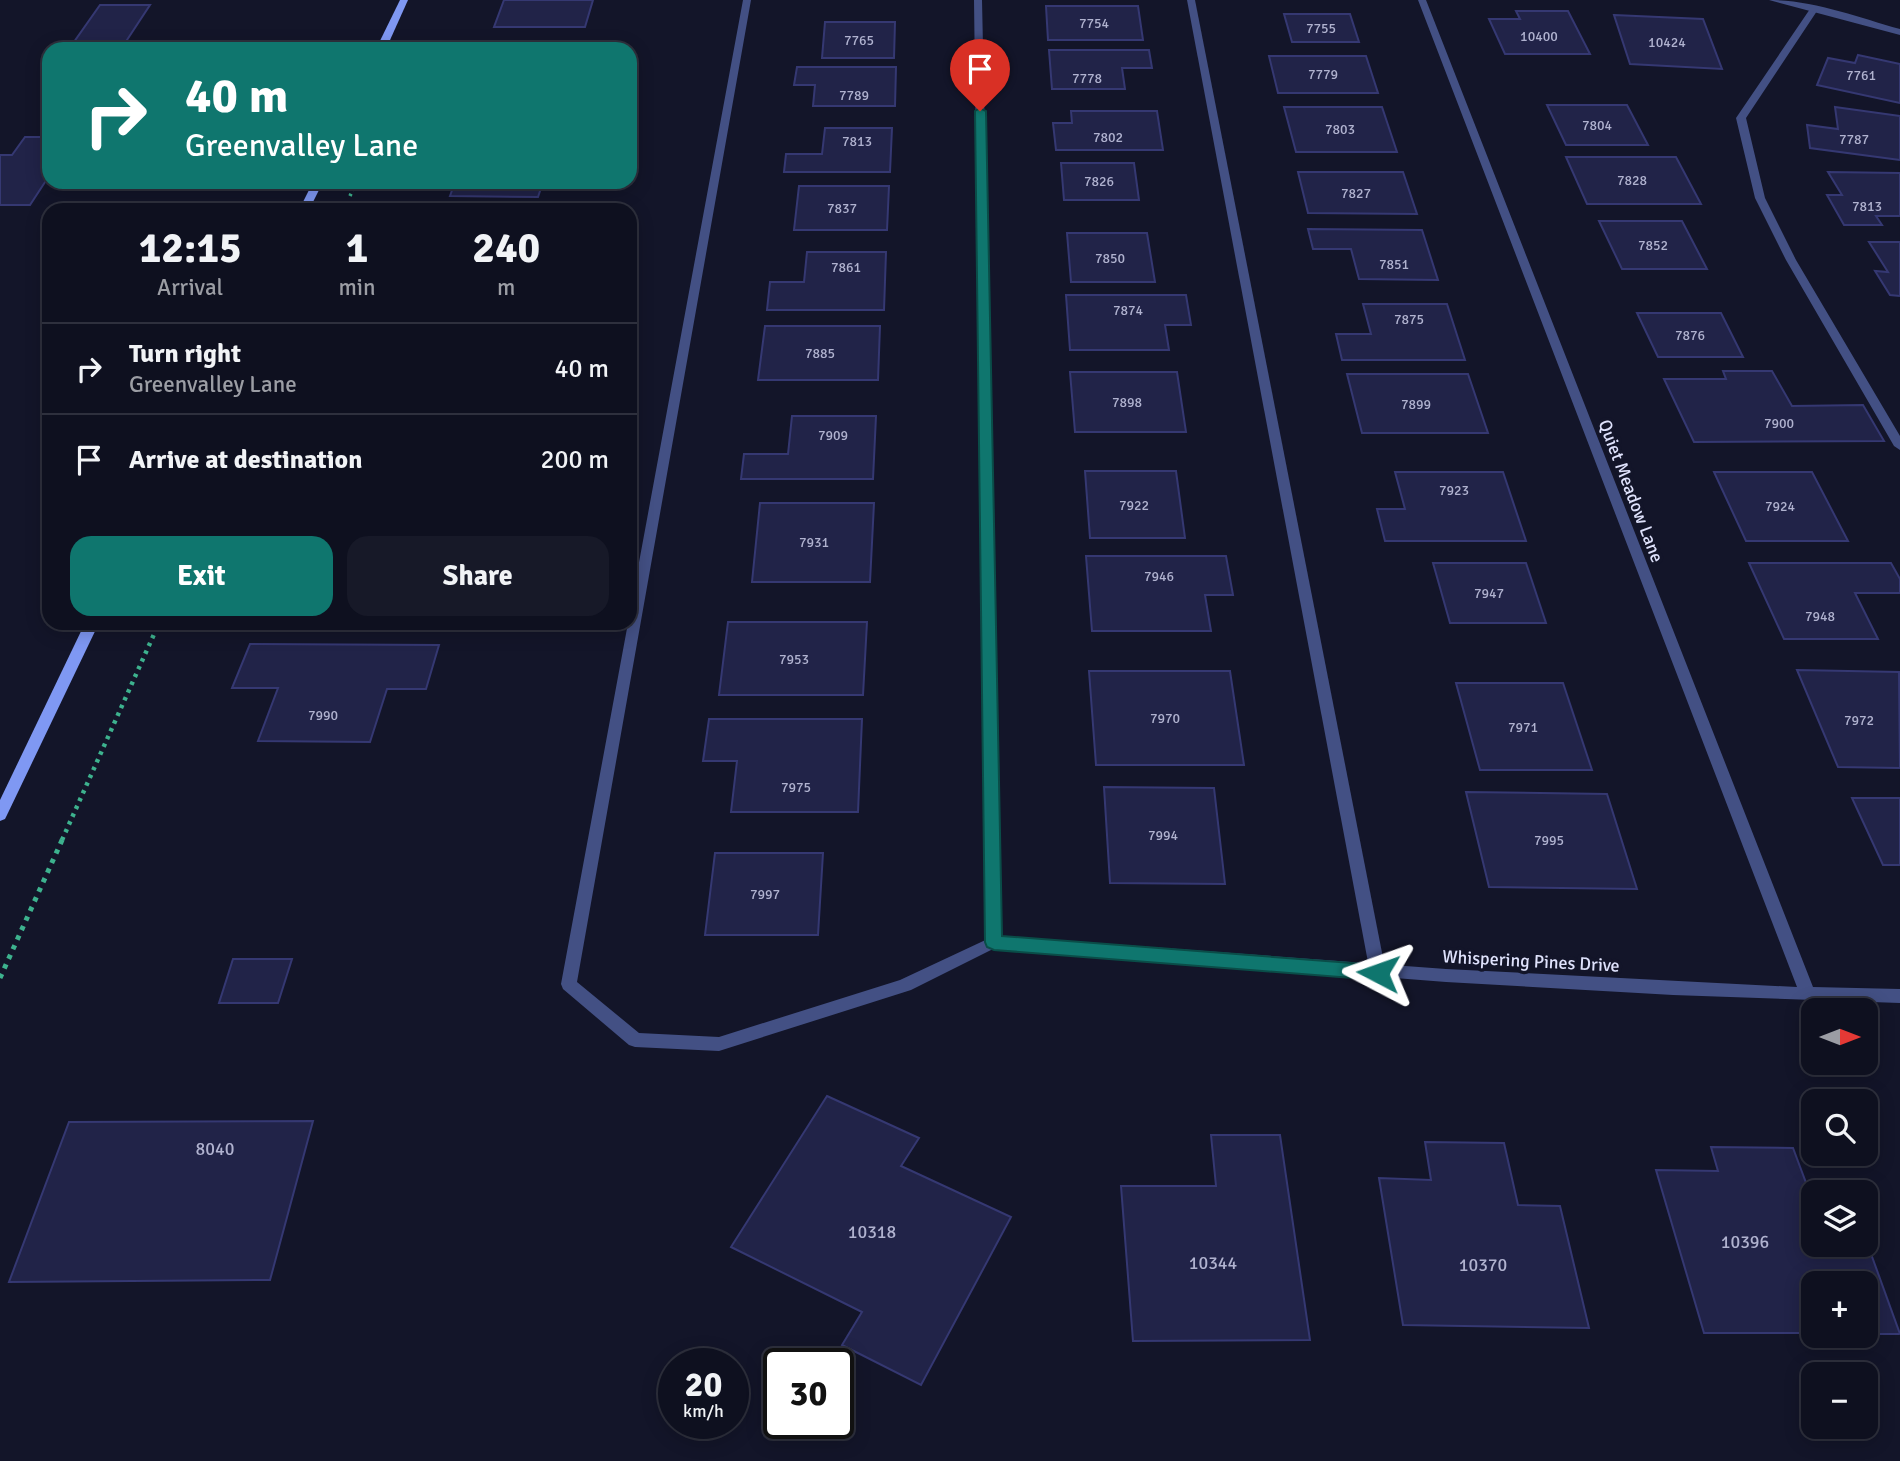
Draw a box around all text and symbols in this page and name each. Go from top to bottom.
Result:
house number: 7754 [1079,15,1110,32]
house number: 7755 [1306,20,1336,37]
house number: 10400 [1520,28,1558,45]
house number: 7765 [844,32,874,49]
house number: 10424 [1648,34,1686,51]
pin [950,39,1010,111]
icon: arrive [961,50,999,88]
text: 40 m [185,66,288,126]
house number: 7779 [1308,66,1338,83]
house number: 7761 [1846,67,1876,84]
icon: right [70,70,161,161]
house number: 7778 [1072,70,1102,87]
house number: 7789 [839,87,869,104]
house number: 7804 [1582,117,1613,134]
house number: 7803 [1325,121,1355,138]
text: Greenvalley Lane [185,126,418,165]
house number: 7802 [1093,129,1123,146]
house number: 7787 [1839,131,1869,148]
house number: 7813 [842,133,872,150]
house number: 7828 [1617,172,1647,189]
house number: 7826 [1084,173,1114,190]
house number: 7827 [1341,185,1371,202]
house number: 7813 [1852,198,1882,215]
house number: 7837 [827,200,857,217]
text: 12:15 [139,223,242,274]
text: 1 [346,223,368,274]
text: 240 [472,223,540,274]
house number: 7852 [1638,237,1668,254]
house number: 7850 [1095,250,1125,267]
house number: 7851 [1379,256,1409,273]
house number: 7861 [831,259,861,276]
text: Arrival [157,273,223,302]
text: min [338,273,376,302]
text: m [497,273,515,302]
house number: 7874 [1113,302,1144,319]
house number: 7875 [1394,311,1424,328]
house number: 7876 [1675,327,1705,344]
text: Turn right [129,338,241,370]
house number: 7885 [805,345,835,362]
icon: right [70,350,108,388]
text: 40 m [554,353,609,385]
text: Greenvalley Lane [129,370,297,399]
house number: 7898 [1112,394,1142,411]
house number: 7899 [1401,396,1431,413]
house number: 7900 [1764,415,1794,432]
street label: Quiet Meadow Lane [1594,417,1668,565]
house number: 7909 [818,427,848,444]
icon: arrive [70,441,108,479]
text: Arrive at destination [129,444,362,476]
text: 200 m [540,444,609,476]
house number: 7923 [1439,482,1469,499]
house number: 7922 [1119,497,1149,514]
house number: 7924 [1765,498,1796,515]
house number: 7931 [799,534,829,551]
button: Exit [70,536,333,616]
button: Share [347,536,609,616]
house number: 7946 [1144,568,1174,585]
house number: 7947 [1474,585,1504,602]
house number: 7948 [1805,608,1835,625]
house number: 7953 [779,651,809,668]
house number: 7990 [308,707,338,724]
house number: 7970 [1150,710,1180,727]
house number: 7972 [1844,712,1874,729]
house number: 7971 [1508,719,1538,736]
house number: 7975 [781,779,811,796]
house number: 7994 [1148,827,1179,844]
house number: 7995 [1534,832,1564,849]
house number: 7997 [750,886,780,903]
position arrow [1341,936,1415,1010]
street label: Whispering Pines Drive [1442,945,1620,977]
north arrow [1801,998,1878,1074]
map controls [1801,998,1878,1439]
button: search [1801,1089,1878,1166]
house number: 8040 [196,1138,234,1160]
button: layers [1801,1180,1878,1257]
house number: 10318 [848,1221,896,1243]
house number: 10396 [1721,1231,1769,1253]
house number: 10344 [1189,1252,1238,1274]
house number: 10370 [1459,1254,1507,1276]
button: + [1801,1271,1878,1348]
speed limit sign: 30 [763,1348,854,1439]
button: − [1801,1362,1878,1439]
text: 20 [685,1363,722,1406]
text: km/h [683,1400,724,1422]

